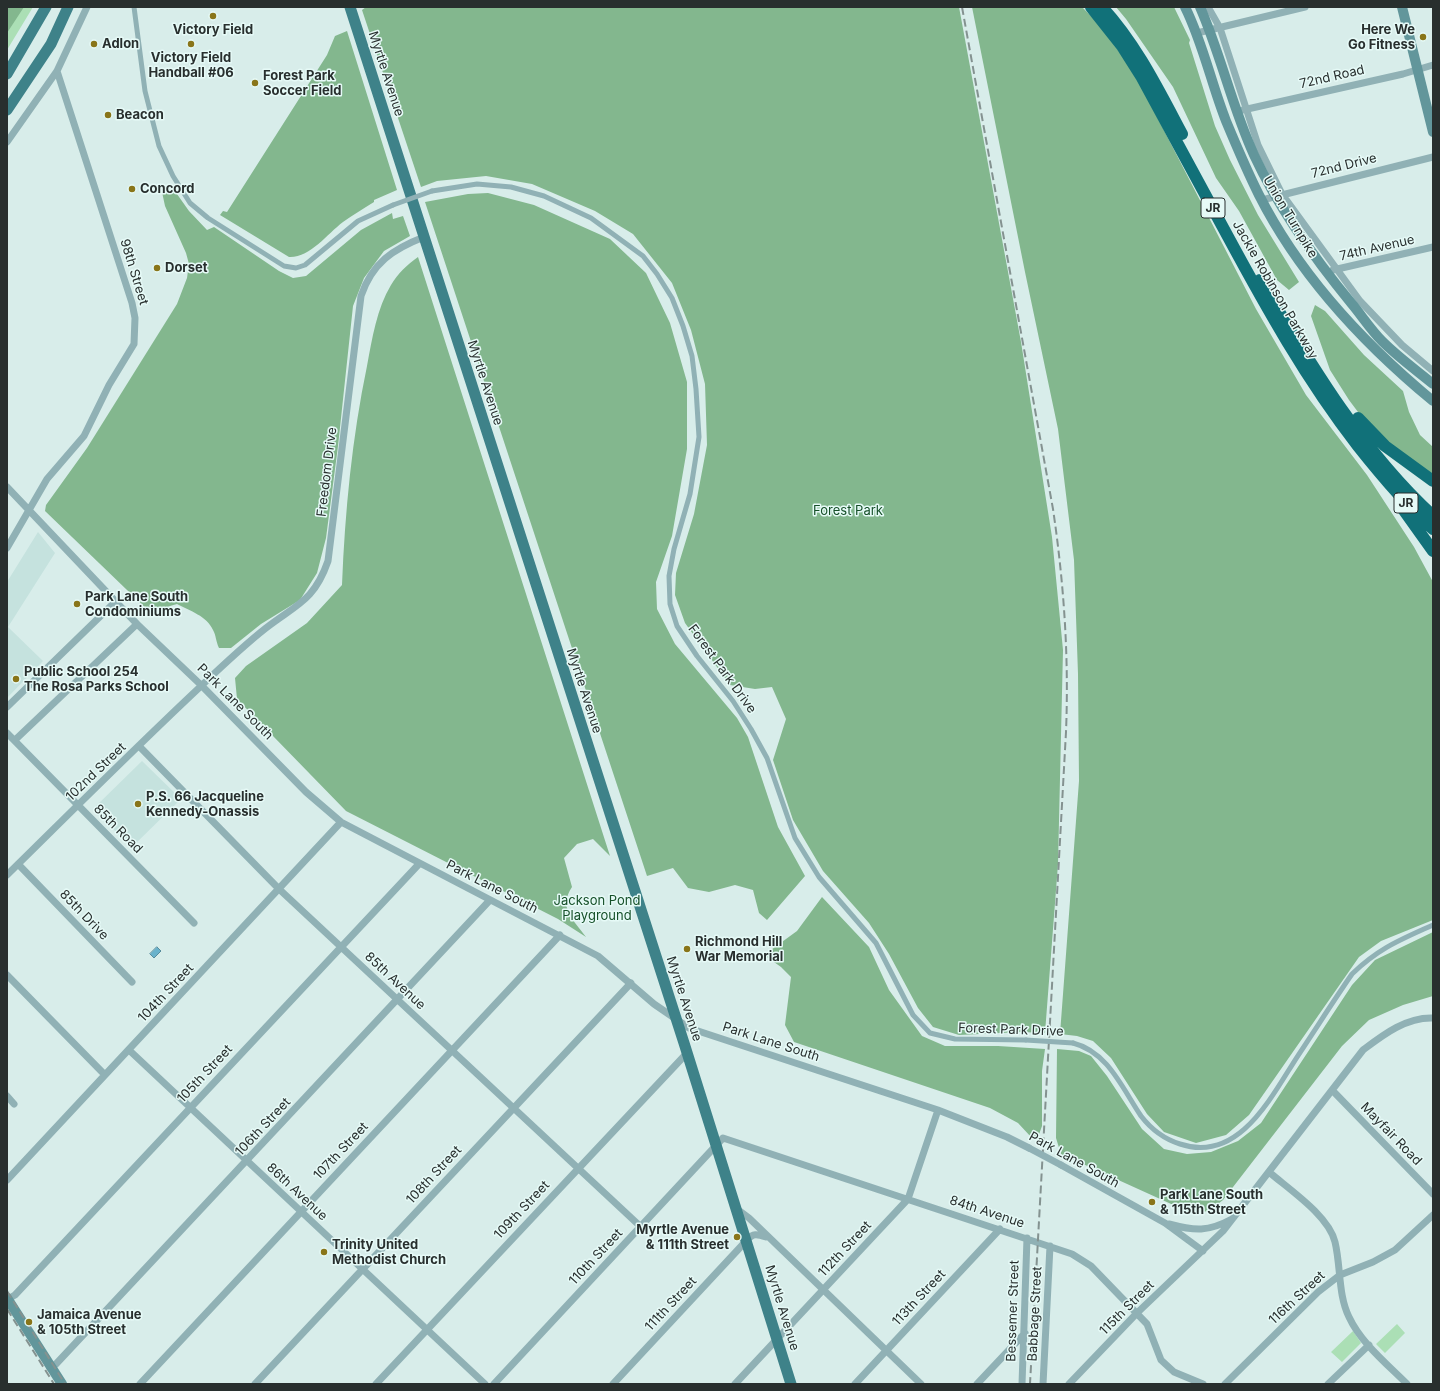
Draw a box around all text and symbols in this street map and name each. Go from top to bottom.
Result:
marker: Victory Field [208,11,218,21]
place label: Victory Field [173,22,253,38]
place label: Here We Go Fitness [1348,22,1415,53]
street label: Myrtle Avenue [365,29,407,119]
marker: Here We Go Fitness [1418,32,1428,42]
place label: Adlon [102,36,139,52]
marker: Adlon [89,39,99,49]
marker: Victory Field Handball #06 [186,39,196,49]
place label: Victory Field Handball #06 [148,50,234,81]
street label: 72nd Road [1298,62,1366,92]
place label: Forest Park Soccer Field [263,68,342,99]
marker: Forest Park Soccer Field [250,78,260,88]
place label: Beacon [116,107,164,123]
marker: Beacon [103,110,113,120]
street label: 72nd Drive [1310,150,1378,182]
street label: Union Turnpike [1259,173,1321,261]
place label: Concord [140,181,194,197]
marker: Concord [127,184,137,194]
road number: JR [1201,198,1225,218]
street label: Jackie Robinson Parkway [1229,218,1321,362]
street label: 74th Avenue [1338,232,1416,264]
street label: 98th Street [117,237,151,307]
place label: Dorset [165,260,207,276]
marker: Dorset [152,263,162,273]
street label: Myrtle Avenue [464,338,506,428]
street label: Freedom Drive [314,426,340,518]
road number: JR [1394,493,1418,513]
park label: Forest Park [813,503,883,519]
place label: Park Lane South Condominiums [85,589,188,620]
marker: Park Lane South Condominiums [72,599,82,609]
street label: Forest Park Drive [685,622,759,716]
street label: Myrtle Avenue [563,646,605,736]
street label: Park Lane South [194,661,276,743]
place label: Public School 254 The Rosa Parks School [24,664,169,695]
marker: Public School 254 The Rosa Parks School [11,674,21,684]
street label: 102nd Street [63,740,129,804]
place label: P.S. 66 Jacqueline Kennedy-Onassis [146,789,264,820]
marker: P.S. 66 Jacqueline Kennedy-Onassis [133,799,143,809]
street label: 85th Road [90,801,146,857]
street label: Park Lane South [444,857,540,917]
street label: 85th Drive [56,887,112,943]
park label: Jackson Pond Playground [554,893,640,924]
place label: Richmond Hill War Memorial [695,934,783,965]
marker: Richmond Hill War Memorial [682,944,692,954]
street label: 85th Avenue [361,949,429,1013]
street label: Myrtle Avenue [663,954,705,1044]
street label: 104th Street [135,961,197,1025]
street label: Park Lane South [721,1019,821,1065]
street label: Forest Park Drive [958,1020,1064,1040]
street label: 105th Street [174,1042,236,1106]
street label: 106th Street [232,1095,294,1159]
street label: Mayfair Road [1357,1099,1425,1169]
street label: 107th Street [310,1119,372,1183]
street label: Park Lane South [1026,1129,1122,1191]
street label: 108th Street [403,1143,465,1207]
street label: 86th Avenue [263,1160,331,1224]
street label: 109th Street [491,1178,553,1242]
place label: Park Lane South & 115th Street [1160,1187,1263,1218]
street label: 84th Avenue [948,1193,1026,1231]
marker: Park Lane South & 115th Street [1147,1197,1157,1207]
street label: 112th Street [815,1218,875,1280]
place label: Myrtle Avenue & 111th Street [636,1222,729,1253]
street label: 110th Street [566,1226,626,1288]
marker: Myrtle Avenue & 111th Street [732,1232,742,1242]
place label: Trinity United Methodist Church [332,1237,446,1268]
marker: Trinity United Methodist Church [319,1247,329,1257]
street label: Bessemer Street [1003,1260,1023,1362]
street label: Myrtle Avenue [762,1263,802,1353]
street label: Babbage Street [1025,1266,1045,1362]
street label: 113th Street [889,1267,949,1329]
street label: 116th Street [1266,1268,1328,1328]
street label: 111th Street [642,1274,700,1334]
street label: 115th Street [1096,1277,1158,1339]
place label: Jamaica Avenue & 105th Street [37,1307,142,1338]
marker: Jamaica Avenue & 105th Street [24,1317,34,1327]

